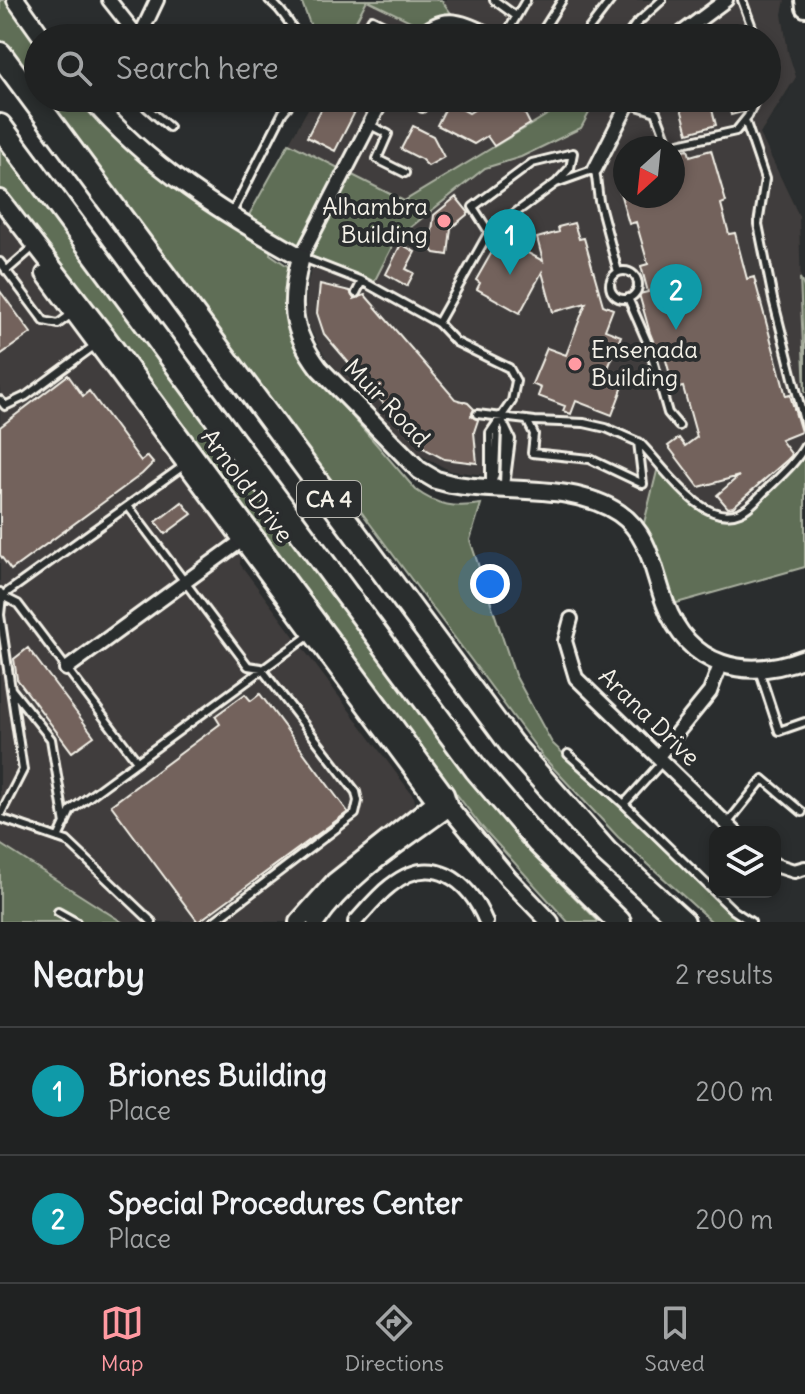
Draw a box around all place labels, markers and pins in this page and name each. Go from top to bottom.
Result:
place label: Alhambra Building [322,191,428,249]
pin: 1 [484,209,536,275]
marker: Alhambra Building [435,212,453,230]
pin: 2 [650,264,702,330]
place label: Ensenada Building [591,334,698,392]
marker: Ensenada Building [566,355,584,373]

